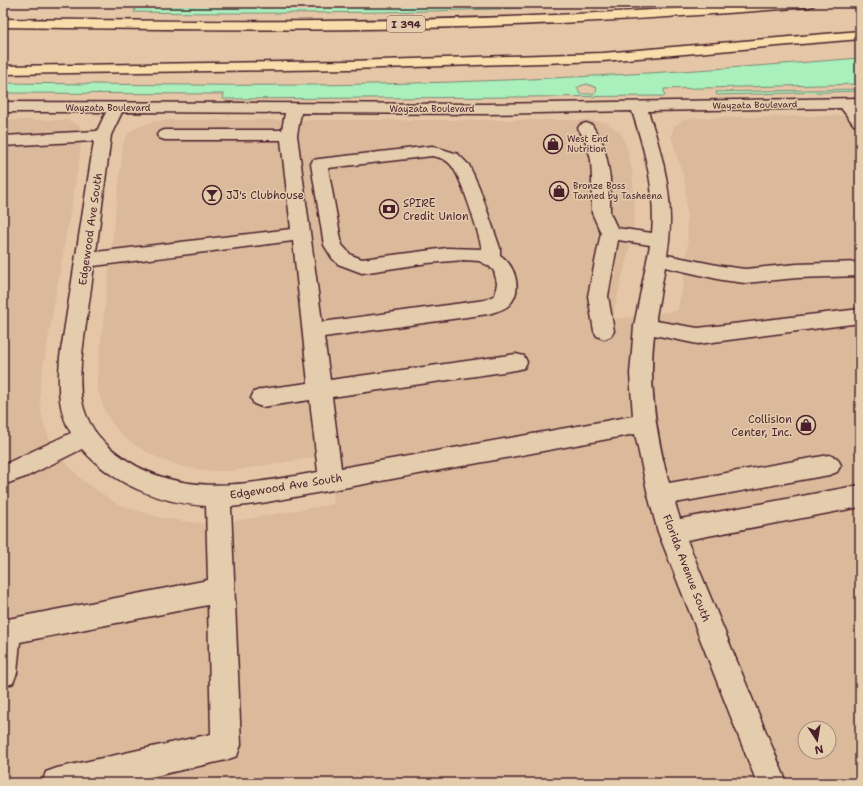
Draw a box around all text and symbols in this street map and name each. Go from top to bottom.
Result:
road number: I 394 [387,16,425,32]
street label: Wayzata Boulevard [712,98,798,112]
street label: Wayzata Boulevard [65,102,151,114]
street label: Wayzata Boulevard [389,103,475,115]
shop icon: West End Nutrition [542,133,564,155]
place label: West End Nutrition [567,133,608,155]
street label: Edgewood Ave South [75,172,106,286]
shop icon: Bronze Boss Tanned by Tasheena [548,180,570,202]
place label: Bronze Boss Tanned by Tasheena [573,180,663,202]
bar icon: JJ's Clubhouse [201,184,223,206]
place label: JJ's Clubhouse [226,188,304,203]
place label: SPIRE Credit Union [403,196,469,224]
bank icon: SPIRE Credit Union [378,198,400,220]
place label: Collision Center, Inc. [731,412,792,440]
shop icon: Collision Center, Inc. [795,414,817,436]
street label: Edgewood Ave South [229,470,343,503]
street label: Florida Avenue South [659,512,714,624]
north arrow [797,720,837,760]
text: N [813,741,825,758]

